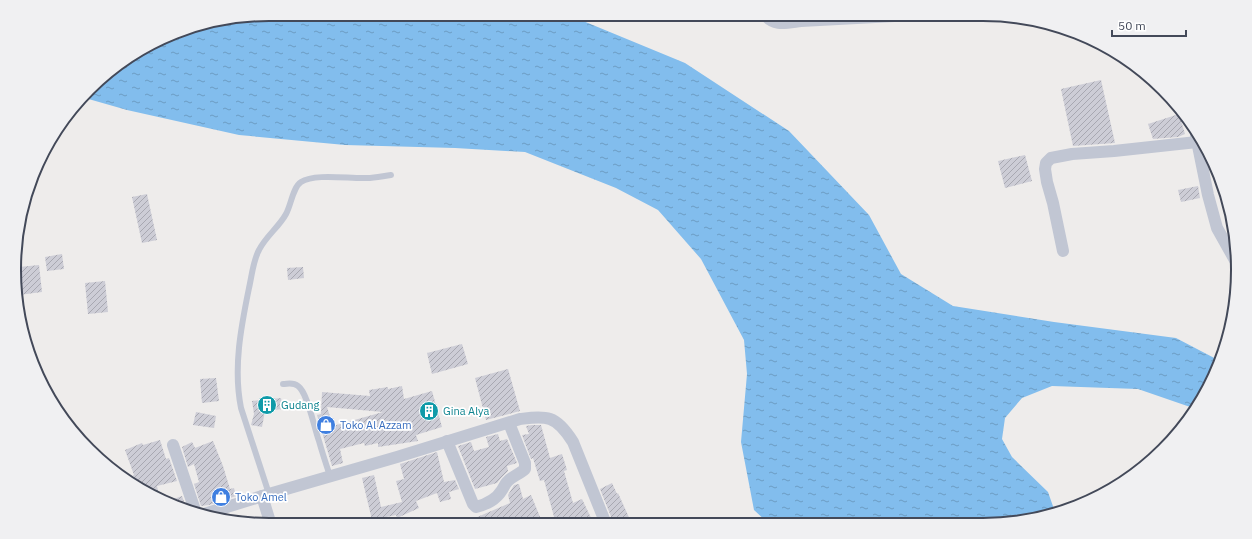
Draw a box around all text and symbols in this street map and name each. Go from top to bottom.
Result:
scale bar [1112,12,1186,38]
text: 50 m [1118,18,1146,33]
building icon: Gudang [256,394,278,416]
place label: Gudang [281,398,319,412]
building icon: Gina Alya [418,400,440,422]
place label: Gina Alya [443,404,489,418]
shop icon: Toko Al Azzam [315,414,337,436]
place label: Toko Al Azzam [340,418,412,432]
shop icon: Toko Amel [210,486,232,508]
place label: Toko Amel [235,490,287,504]

